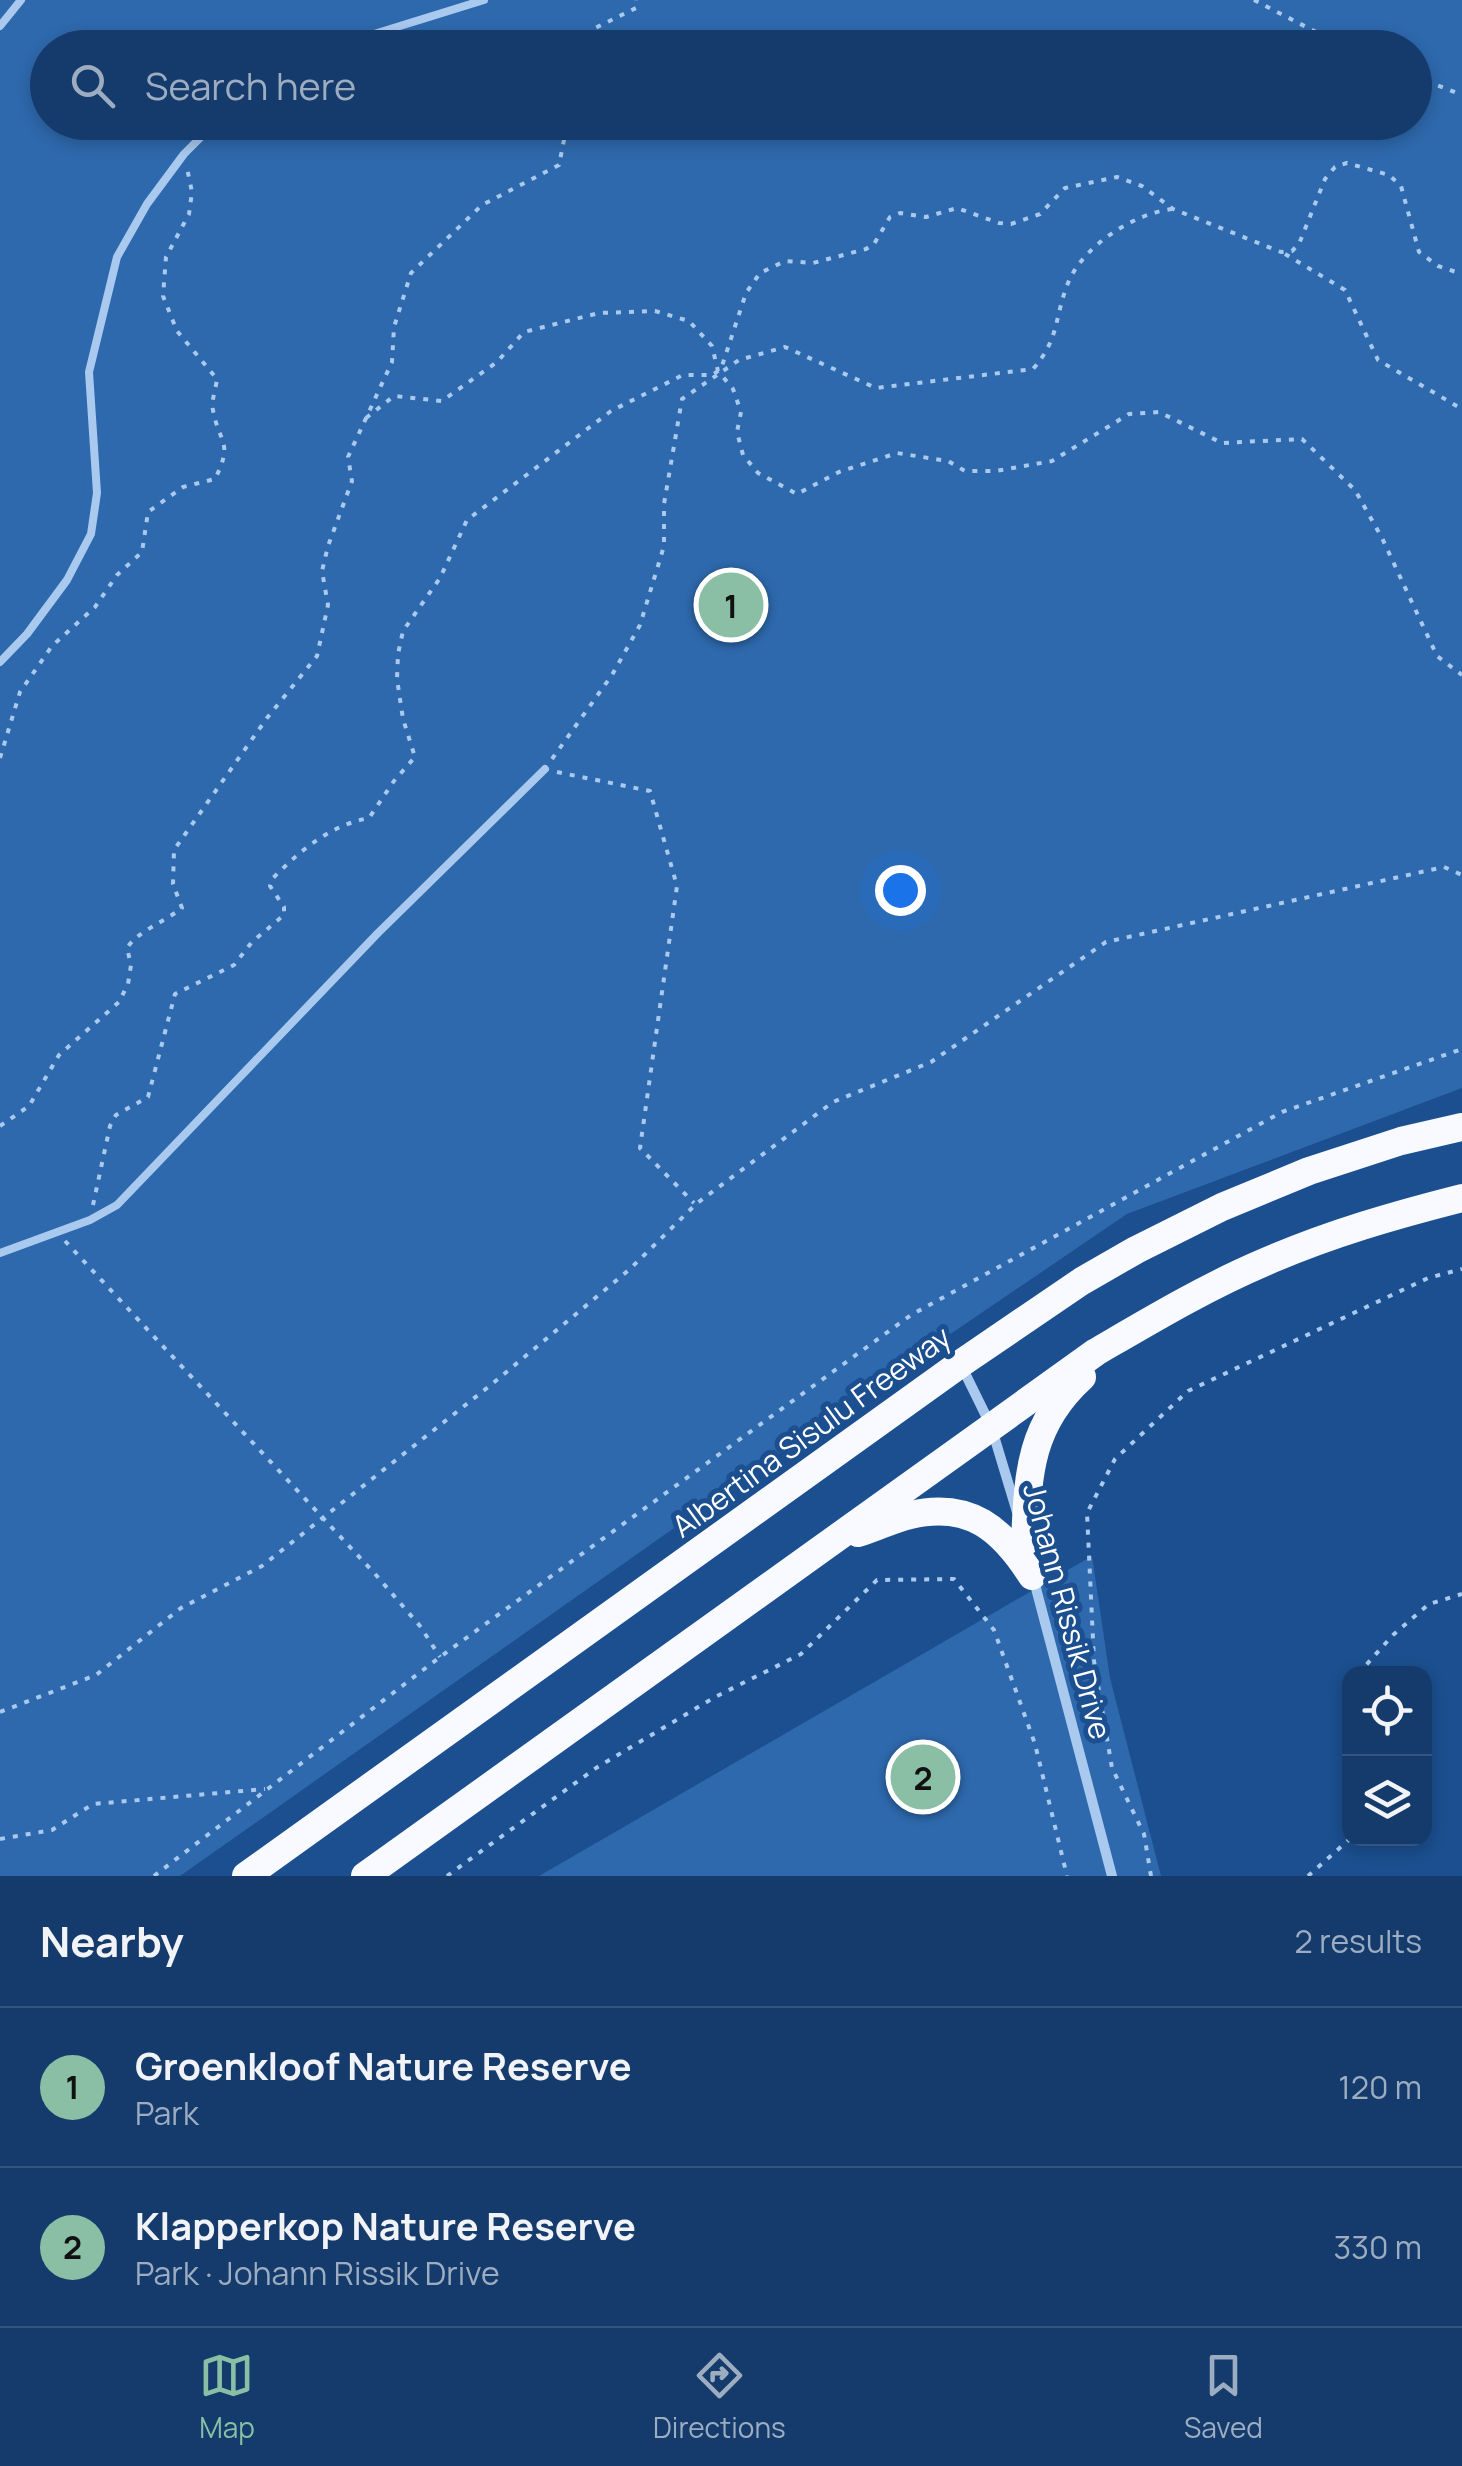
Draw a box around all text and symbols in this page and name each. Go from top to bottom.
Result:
search box [30,30,1432,140]
icon: search [65,58,120,113]
text: Search here [145,59,356,111]
pin: 1 [698,568,764,642]
your location [875,865,926,916]
street label: Albertina Sisulu Freeway [663,1316,959,1546]
street label: Johann Rissik Drive [1014,1479,1122,1743]
map controls [1342,1666,1432,1846]
button: locate [1342,1666,1432,1756]
pin: 2 [890,1740,956,1814]
button: layers [1342,1756,1432,1846]
text: Nearby [40,1912,184,1970]
text: 2 results [1295,1919,1422,1963]
text: Groenkloof Nature Reserve [135,2039,632,2091]
text: 1 [65,2065,80,2109]
text: 120 m [1338,2065,1422,2109]
text: Park [135,2091,199,2135]
text: Klapperkop Nature Reserve [135,2199,636,2251]
text: 2 [63,2225,82,2269]
text: 330 m [1334,2225,1422,2269]
text: Park · Johann Rissik Drive [135,2251,500,2295]
tab: Map [199,2348,255,2446]
tab: Directions [653,2348,786,2446]
tab: Saved [1184,2348,1263,2446]

